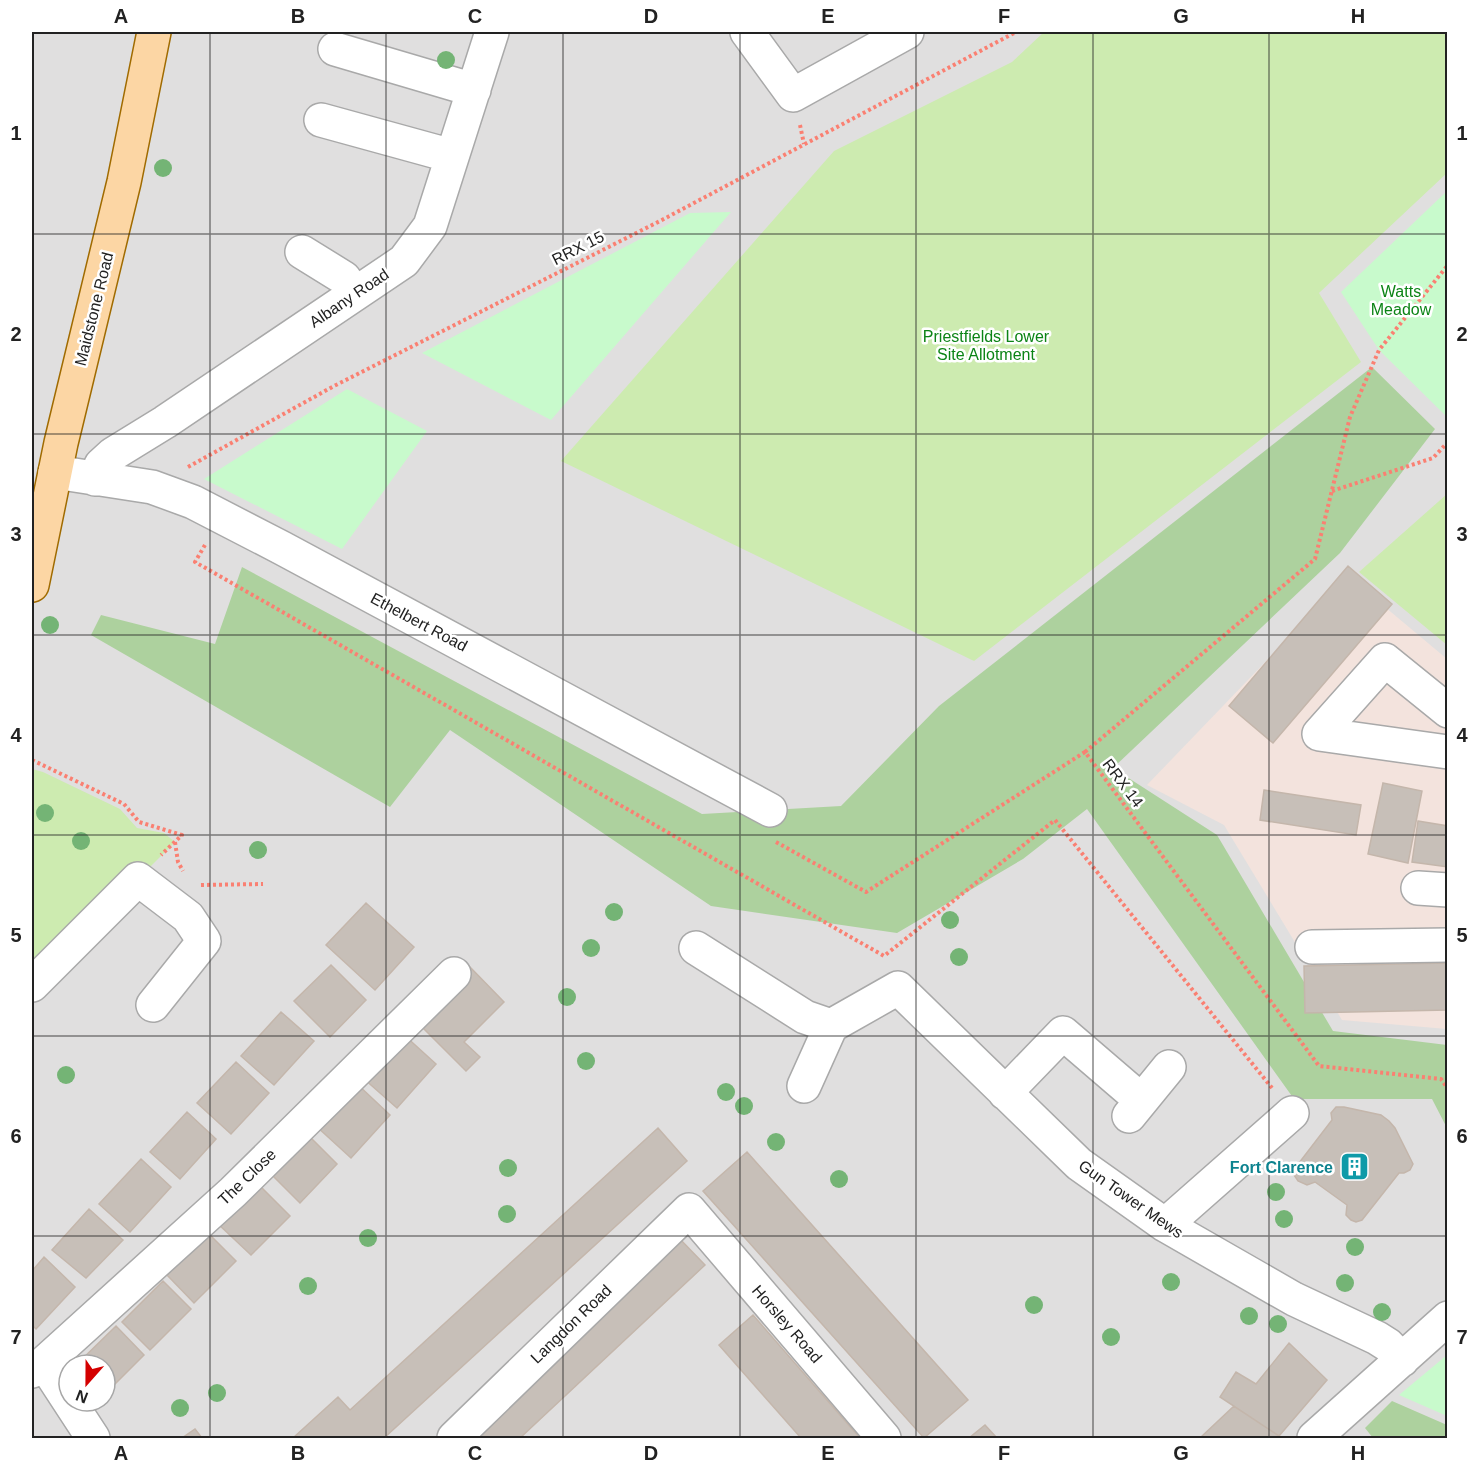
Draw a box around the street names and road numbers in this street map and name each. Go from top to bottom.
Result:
street label: RRX 15 [549,228,607,268]
street label: Maidstone Road [72,250,116,368]
street label: Albany Road [306,265,392,331]
street label: Ethelbert Road [368,589,470,655]
street label: RRX 14 [1099,756,1147,811]
street label: The Close [215,1145,279,1208]
street label: Gun Tower Mews [1076,1157,1186,1241]
street label: Langdon Road [527,1281,615,1367]
street label: Horsley Road [749,1282,825,1366]

